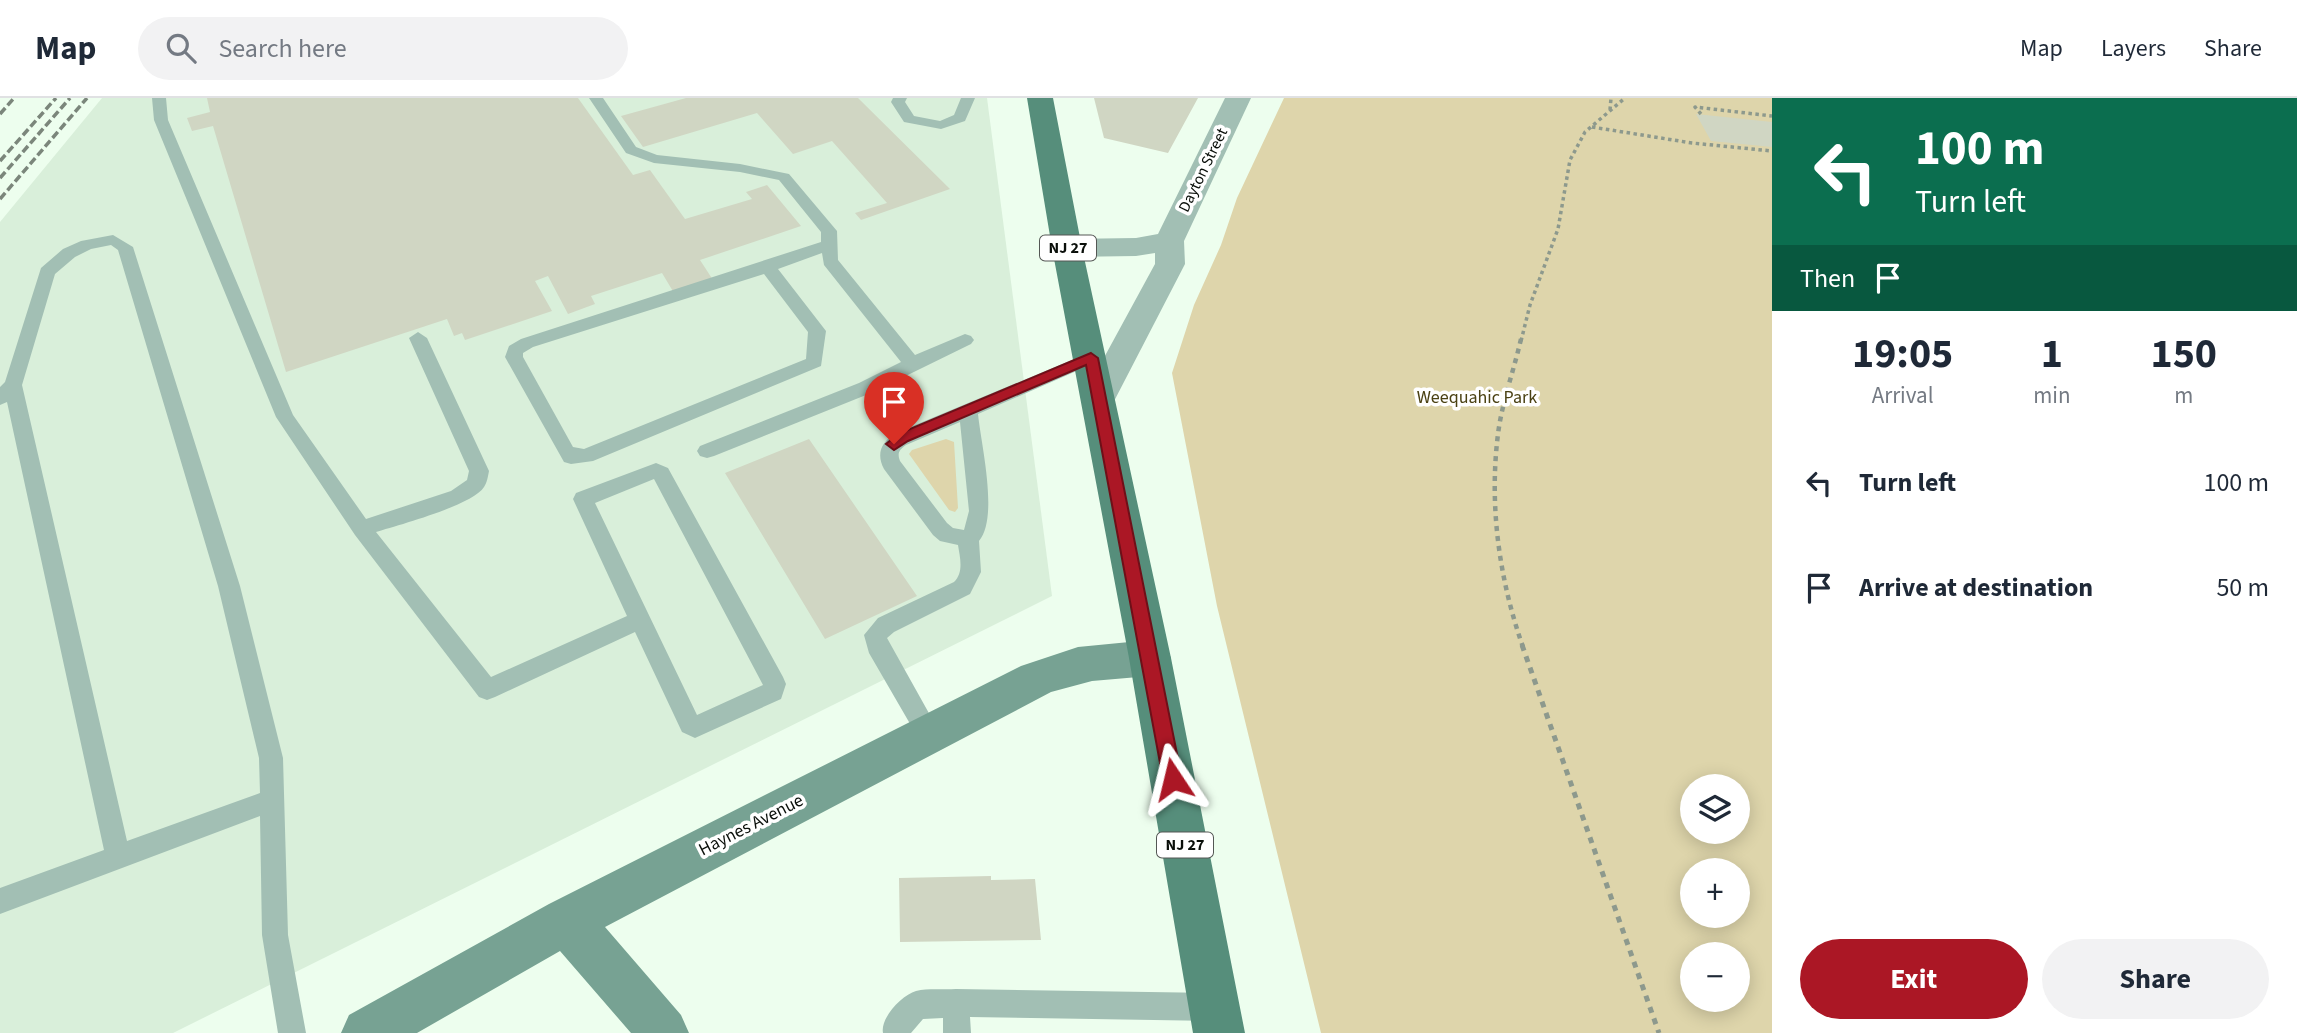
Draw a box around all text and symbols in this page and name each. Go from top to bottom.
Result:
search box [138,17,628,80]
text: Map [35,25,96,72]
icon: search [162,29,200,67]
text: Search here [218,30,347,67]
text: Map [2020,31,2063,66]
text: Layers [2101,31,2166,66]
text: Share [2204,31,2262,66]
text: 100 m [1915,114,2044,184]
street label: Dayton Street [1173,124,1233,216]
icon: left [1800,126,1891,217]
text: Turn left [1915,179,2026,225]
road number: NJ 27 [1040,236,1096,260]
icon: arrive [1869,259,1907,297]
text: Then [1800,260,1855,297]
text: 19:05 [1852,324,1953,384]
text: 1 [2041,324,2063,384]
text: 150 [2150,324,2217,384]
pin [864,372,924,444]
text: Arrival [1872,379,1934,412]
text: min [2033,379,2071,412]
text: m [2174,379,2193,412]
icon: arrive [875,383,913,421]
park label: Weequahic Park [1417,385,1537,410]
icon: left [1800,464,1838,502]
text: Turn left [1859,464,1956,501]
text: 100 m [2203,464,2269,501]
icon: arrive [1800,569,1838,607]
text: Arrive at destination [1859,569,2093,606]
text: 50 m [2216,569,2269,606]
position arrow [1136,742,1210,816]
map controls [1680,774,1750,1012]
button: layers [1680,774,1750,844]
street label: Haynes Avenue [694,788,808,862]
road number: NJ 27 [1157,832,1213,858]
button: + [1680,858,1750,928]
button: Exit [1800,939,2028,1019]
button: Share [2042,939,2269,1019]
button: − [1680,942,1750,1012]

